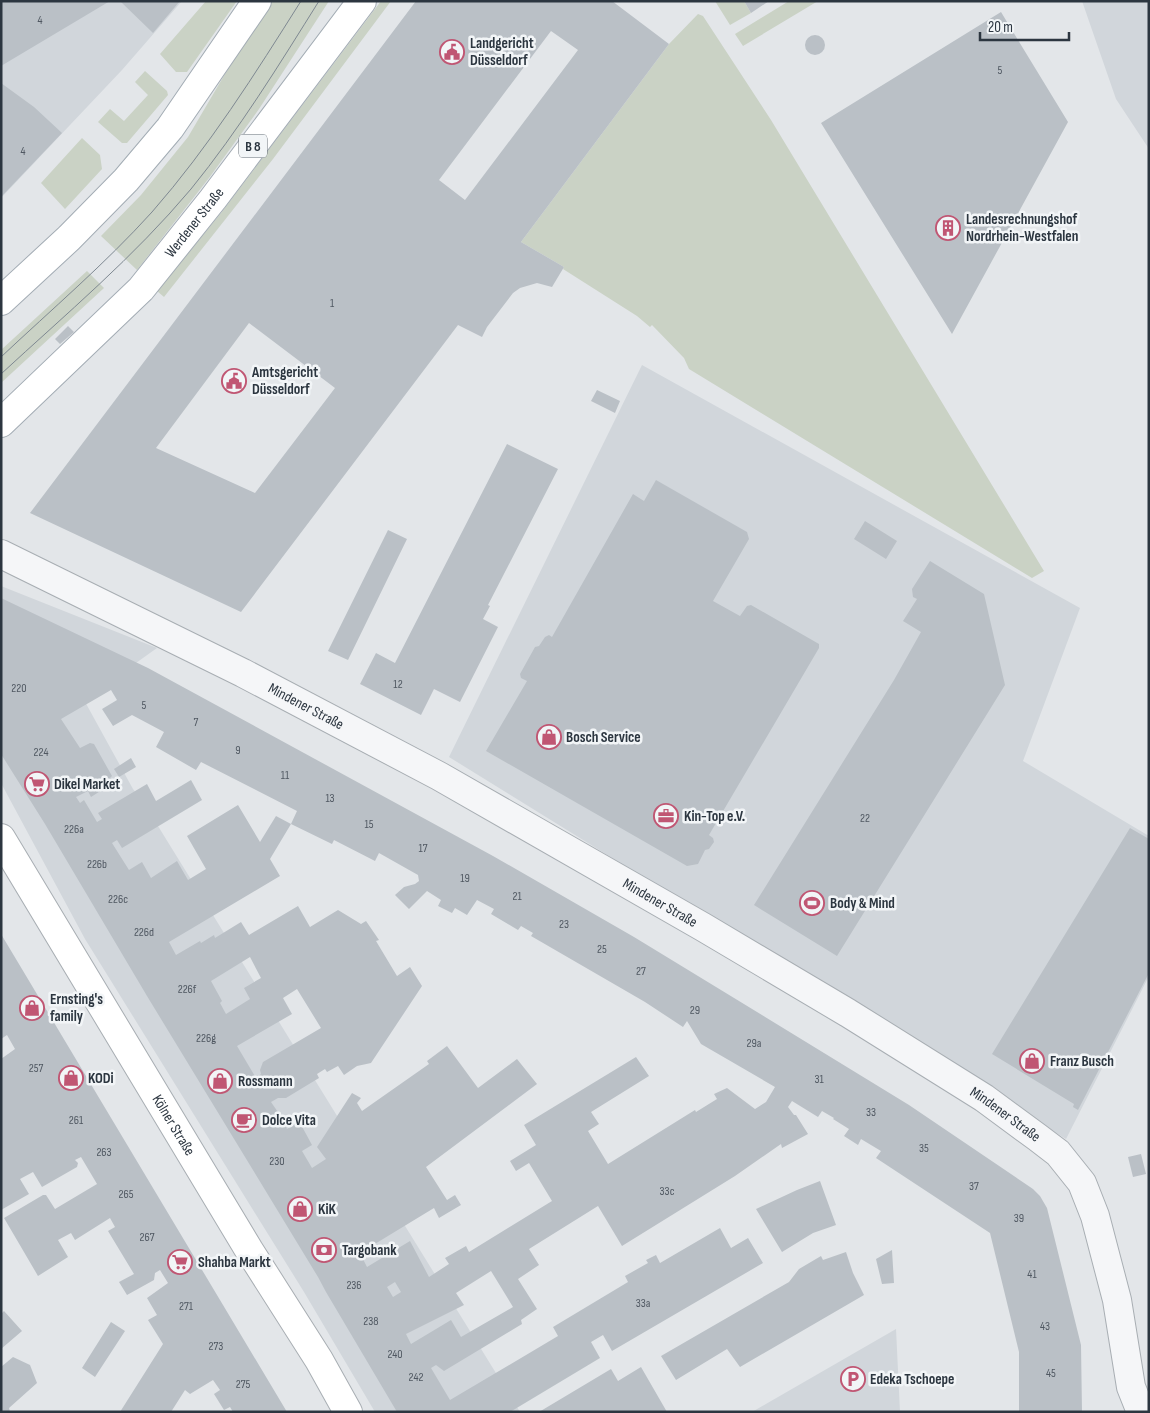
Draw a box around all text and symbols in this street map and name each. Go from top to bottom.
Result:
scale bar [980,10,1069,42]
house number: 4 [37,13,43,28]
text: 20 m [988,18,1013,37]
place label: Landgericht Düsseldorf [470,34,534,70]
public building icon: Landgericht Düsseldorf [439,39,465,65]
house number: 5 [998,63,1003,78]
road number: B 8 [239,134,267,158]
house number: 4 [20,144,26,159]
street label: Werdener Straße [161,184,228,262]
place label: Landesrechnungshof Nordrhein-Westfalen [966,210,1078,246]
building icon: Landesrechnungshof Nordrhein-Westfalen [935,215,961,241]
house number: 1 [330,296,335,311]
place label: Amtsgericht Düsseldorf [251,363,318,399]
public building icon: Amtsgericht Düsseldorf [221,368,247,394]
house number: 12 [393,677,403,692]
street label: Mindener Straße [265,679,347,734]
house number: 220 [11,681,27,696]
house number: 5 [142,698,147,713]
house number: 7 [194,715,199,730]
shop icon: Bosch Service [536,724,562,750]
place label: Bosch Service [566,728,641,747]
house number: 9 [235,743,241,758]
house number: 224 [34,745,48,760]
house number: 11 [281,768,290,783]
supermarket icon: Dikel Market [24,771,50,797]
place label: Dikel Market [54,775,120,794]
house number: 13 [325,791,335,806]
office icon: Kin-Top e.V. [653,803,679,829]
place label: Kin-Top e.V. [684,807,745,826]
house number: 22 [860,811,870,826]
house number: 15 [364,817,374,832]
house number: 226a [64,822,84,837]
house number: 17 [419,841,428,856]
house number: 226b [87,857,107,872]
house number: 19 [460,871,470,886]
street label: Mindener Straße [619,874,701,932]
house number: 21 [512,889,522,904]
sports icon: Body & Mind [799,890,825,916]
house number: 226c [108,892,128,907]
place label: Body & Mind [830,894,895,913]
house number: 23 [559,917,569,932]
house number: 226d [134,925,154,940]
house number: 25 [597,942,607,957]
house number: 27 [636,964,646,979]
house number: 226f [178,982,197,997]
place label: Ernsting's family [50,990,103,1026]
shop icon: Ernsting's family [19,995,45,1021]
house number: 29 [690,1003,700,1018]
house number: 226g [196,1031,216,1046]
house number: 29a [747,1036,762,1051]
shop icon: Franz Busch [1019,1048,1045,1074]
place label: Franz Busch [1050,1052,1114,1071]
house number: 257 [29,1061,43,1076]
shop icon: KODi [58,1065,84,1091]
shop icon: Rossmann [207,1068,233,1094]
place label: KODi [88,1069,114,1088]
place label: Rossmann [238,1072,293,1091]
house number: 31 [814,1072,824,1087]
street label: Mindener Straße [966,1083,1044,1146]
street label: Kölner Straße [148,1091,199,1159]
house number: 33 [866,1105,876,1120]
cafe icon: Dolce Vita [231,1107,257,1133]
place label: Dolce Vita [262,1111,316,1130]
house number: 261 [69,1113,84,1128]
house number: 35 [919,1141,929,1156]
house number: 263 [96,1145,112,1160]
house number: 230 [269,1154,285,1169]
house number: 37 [969,1179,979,1194]
house number: 33c [660,1184,675,1199]
house number: 265 [118,1187,134,1202]
shop icon: KiK [287,1196,313,1222]
place label: KiK [318,1200,336,1219]
house number: 39 [1014,1211,1024,1226]
house number: 267 [139,1230,155,1245]
bank icon: Targobank [311,1237,337,1263]
place label: Targobank [342,1241,397,1260]
supermarket icon: Shahba Markt [167,1249,193,1275]
place label: Shahba Markt [198,1253,271,1272]
house number: 41 [1027,1267,1037,1282]
house number: 236 [346,1278,362,1293]
house number: 33a [636,1296,651,1311]
house number: 271 [179,1299,194,1314]
house number: 238 [363,1314,379,1329]
house number: 43 [1040,1319,1050,1334]
house number: 273 [209,1339,223,1354]
house number: 240 [387,1347,403,1362]
parking icon: Edeka Tschoepe [840,1366,866,1392]
house number: 45 [1046,1366,1056,1381]
house number: 242 [409,1370,423,1385]
place label: Edeka Tschoepe [870,1370,955,1389]
house number: 275 [236,1377,250,1392]

